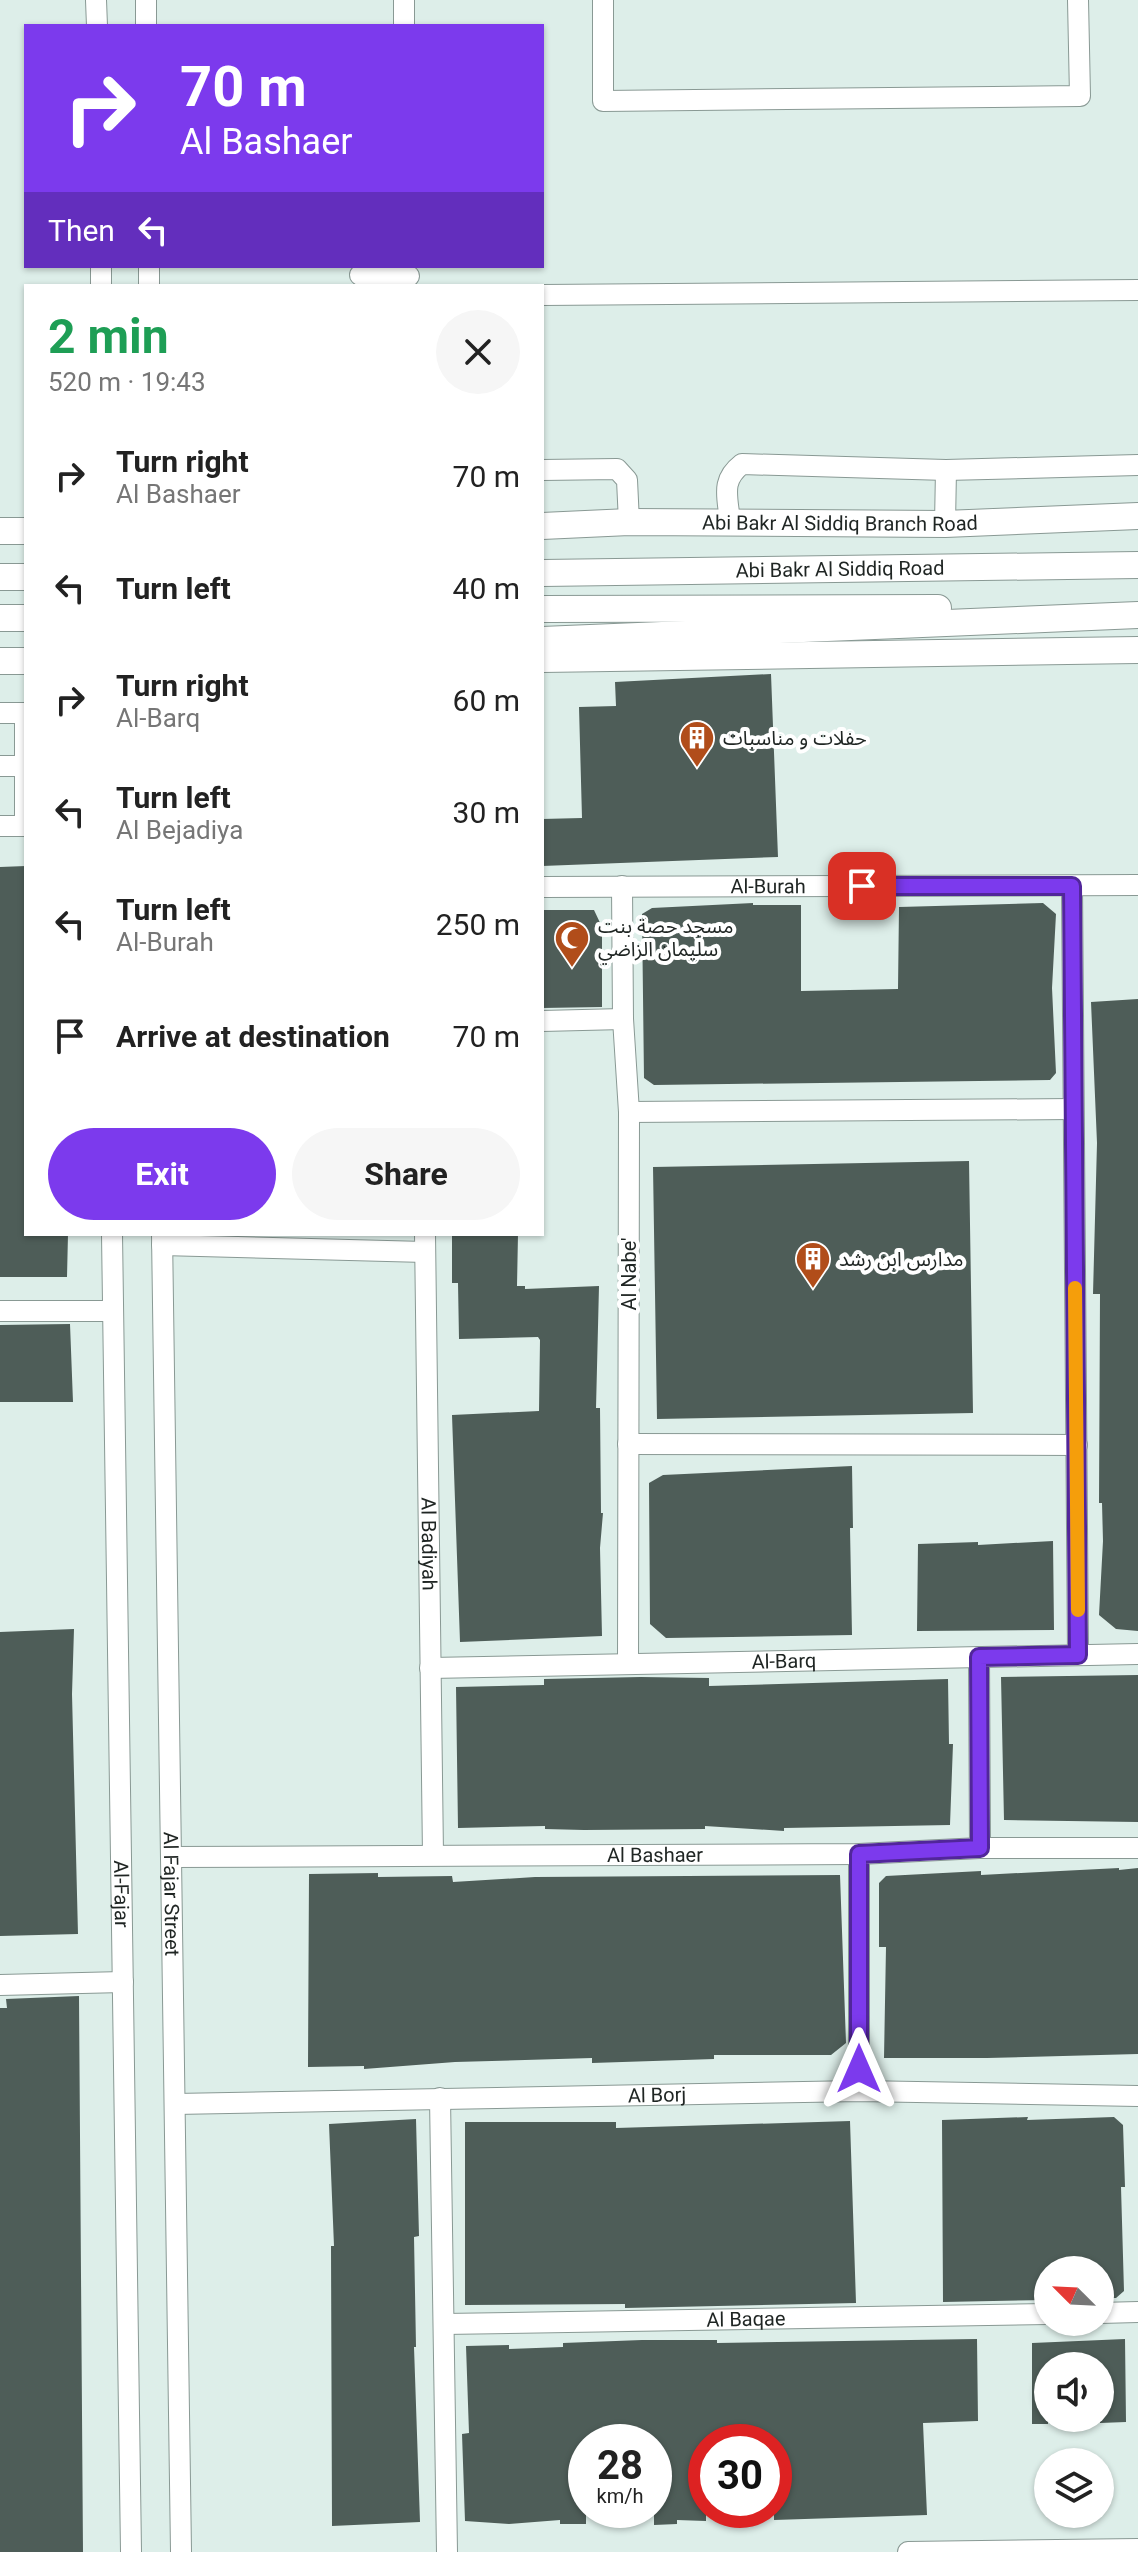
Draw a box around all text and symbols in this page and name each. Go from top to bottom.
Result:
text: 70 m [180,54,307,120]
icon: right [48,56,152,160]
text: Al Bashaer [180,121,352,163]
icon: left [131,208,175,252]
text: Then [48,213,115,248]
text: 2 min [48,308,169,365]
button: close [436,310,520,394]
text: 520 m · 19:43 [48,367,206,397]
text: Turn right [116,444,249,479]
icon: right [48,454,92,498]
text: 70 m [453,459,520,494]
text: Al Bashaer [116,479,241,509]
street label: Abi Bakr Al Siddiq Branch Road [702,510,978,536]
street label: Abi Bakr Al Siddiq Road [735,556,944,582]
icon: left [48,566,92,610]
text: Turn left [116,571,231,606]
text: 40 m [453,571,520,606]
text: Turn right [116,668,249,703]
icon: right [48,678,92,722]
text: 60 m [453,683,520,718]
text: Al-Barq [116,703,200,733]
building icon: حفلات و مناسبات [678,719,716,769]
place label: حفلات و مناسبات [723,726,867,750]
text: Turn left [116,780,231,815]
icon: left [48,790,92,834]
text: 30 m [453,795,520,830]
text: Al Bejadiya [116,815,243,845]
pin [828,852,896,920]
icon: arrive [840,864,884,908]
street label: Al-Burah [730,874,806,898]
text: Turn left [116,892,231,927]
icon: left [48,902,92,946]
text: 250 m [436,907,520,942]
place label: مسجد حصة بنت سليمان الزاضي [598,914,733,965]
mosque icon: مسجد حصة بنت سليمان الزاضي [553,919,591,969]
text: Al-Burah [116,927,214,957]
icon: arrive [48,1014,92,1058]
text: Arrive at destination [116,1019,390,1054]
text: 70 m [453,1019,520,1054]
button: Exit [48,1128,276,1220]
button: Share [292,1128,520,1220]
street label: Al Nabe' [617,1237,641,1311]
building icon: مدارس ابن رشد [794,1240,832,1290]
place label: مدارس ابن رشد [839,1247,964,1271]
street label: Al Badiyah [416,1497,442,1591]
street label: Al-Barq [751,1648,817,1674]
street label: Al Fajar Street [159,1831,184,1956]
street label: Al Bashaer [607,1843,703,1867]
street label: Al-Fajar [109,1860,134,1928]
position arrow [817,2027,901,2111]
street label: Al Borj [628,2082,686,2107]
north arrow [1034,2256,1114,2336]
map controls [1034,2256,1114,2528]
street label: Al Baqae [706,2306,786,2332]
button: sound [1034,2352,1114,2432]
speed limit sign: 30 [688,2424,792,2528]
text: 28 [597,2442,643,2489]
button: layers [1034,2448,1114,2528]
text: km/h [597,2484,643,2508]

